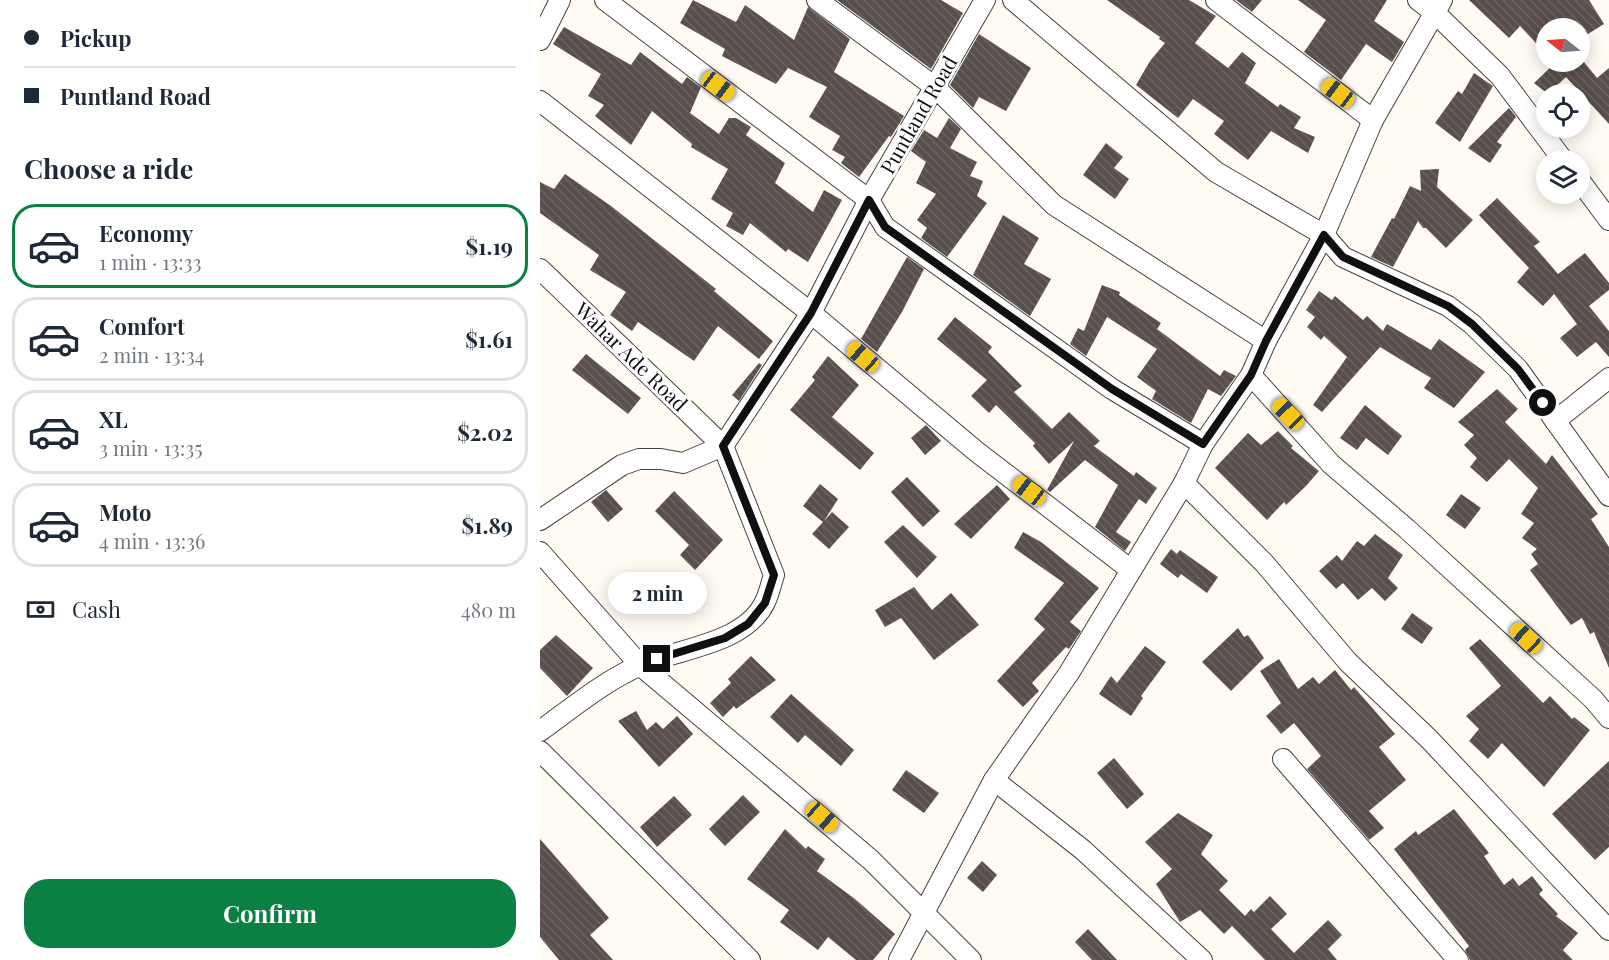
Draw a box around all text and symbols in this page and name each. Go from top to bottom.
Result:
north arrow [1536,18,1590,72]
map controls [1536,18,1590,204]
text: Pickup [60,23,131,53]
street label: Puntland Road [873,50,963,178]
car [698,68,738,104]
car [1318,75,1358,111]
text: Puntland Road [60,81,211,111]
button: locate [1536,84,1590,138]
text: Choose a ride [24,150,193,186]
button: layers [1536,150,1590,204]
text: Economy [99,218,193,248]
icon: car [27,219,81,273]
text: $1.19 [465,231,513,261]
text: 1 min · 13:33 [99,248,202,275]
street label: Wahar Ade Road [569,295,694,417]
text: Comfort [99,311,185,341]
icon: car [27,312,81,366]
text: $1.61 [465,324,513,354]
car [844,338,882,376]
text: 2 min · 13:34 [99,341,205,368]
route start [1529,389,1556,416]
car [1269,395,1307,433]
text: XL [99,404,128,434]
icon: car [27,405,81,459]
text: $2.02 [457,417,513,447]
text: 3 min · 13:35 [99,434,203,461]
car [1009,473,1049,509]
text: Moto [99,497,152,527]
icon: car [27,498,81,552]
text: $1.89 [461,510,513,540]
text: 4 min · 13:36 [99,527,205,554]
callout: 2 min [608,572,706,614]
text: 2 min [632,579,683,606]
icon: cash [24,593,57,626]
text: Cash [72,594,121,624]
text: 480 m [461,596,516,623]
car [1507,619,1545,657]
route end [643,645,670,672]
car [803,798,841,836]
button: Confirm [24,879,516,948]

